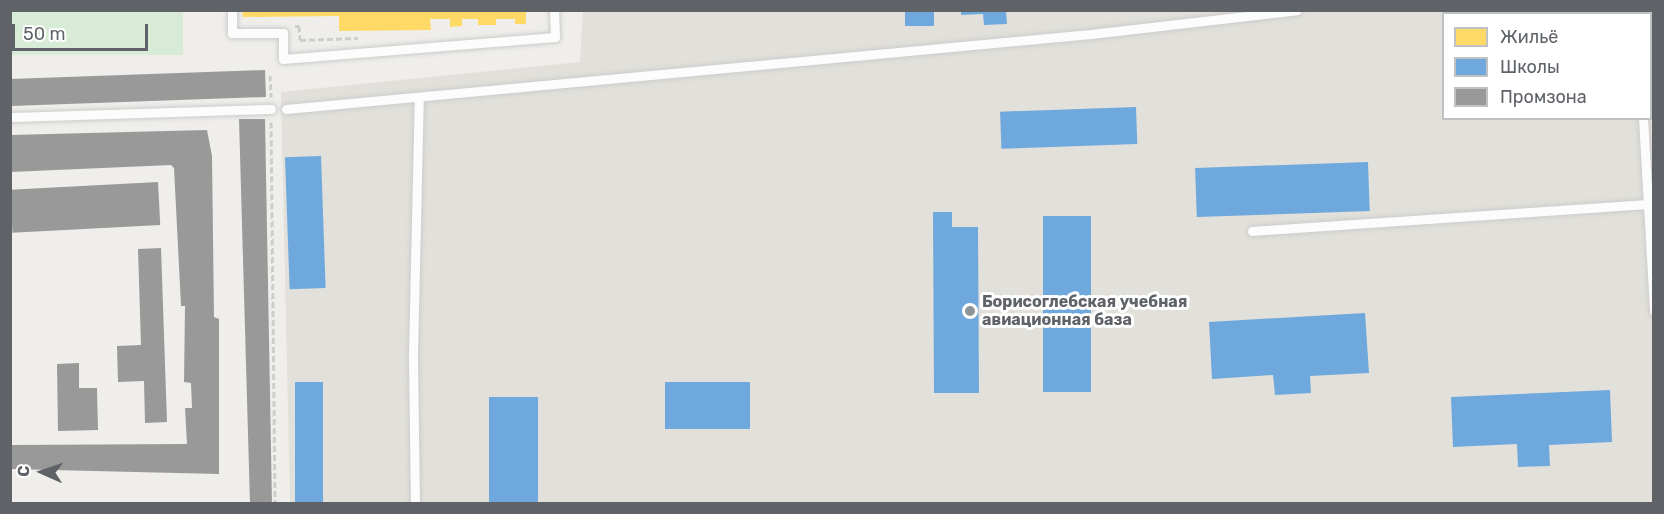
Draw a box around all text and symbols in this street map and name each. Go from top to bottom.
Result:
scale bar [15,12,152,50]
legend [1442,12,1652,120]
text: 50 m [23,23,66,45]
text: Жильё [1500,26,1558,48]
text: Школы [1500,56,1560,78]
text: Промзона [1500,86,1587,108]
place label: Борисоглебская учебная авиационная база [982,292,1187,330]
marker: Борисоглебская учебная авиационная база [963,304,977,318]
north arrow [12,442,72,502]
text: С [14,465,33,477]

